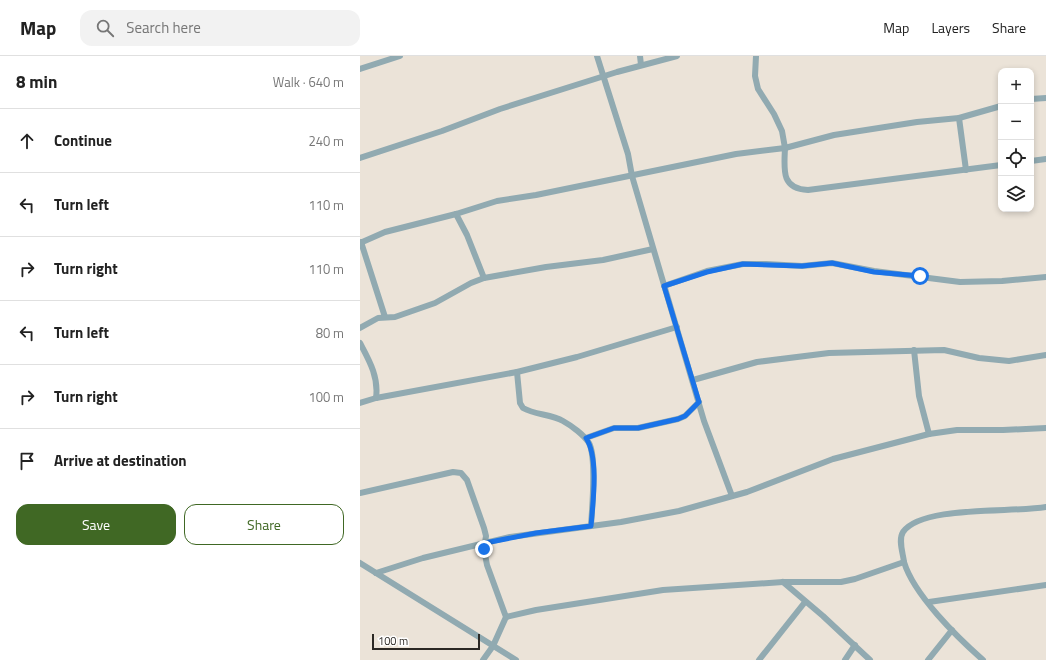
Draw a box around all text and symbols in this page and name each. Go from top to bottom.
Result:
search box [80,10,360,46]
text: Map [20,13,56,42]
text: Search here [126,16,201,39]
icon: search [94,17,116,39]
text: Map [883,17,909,38]
text: Layers [931,17,970,38]
text: Share [992,17,1026,38]
map controls [998,68,1034,212]
button: + [998,68,1034,104]
text: 8 min [16,69,57,95]
text: Walk · 640 m [273,72,344,92]
button: − [998,104,1034,140]
text: Continue [54,129,112,152]
icon: ahead [16,130,38,152]
text: 240 m [308,131,344,151]
button: locate [998,140,1034,176]
button: layers [998,176,1034,212]
text: Turn left [54,193,109,216]
icon: left [16,194,38,216]
text: 110 m [308,195,344,215]
text: Turn right [54,257,118,280]
icon: right [16,258,38,280]
text: 110 m [308,259,344,279]
route start [911,267,929,285]
text: Turn left [54,321,109,344]
icon: left [16,322,38,344]
text: 80 m [316,323,344,343]
text: Turn right [54,385,118,408]
icon: right [16,386,38,408]
text: 100 m [308,387,344,407]
text: Arrive at destination [54,449,187,472]
icon: arrive [16,450,38,472]
button: Save [16,504,176,545]
button: Share [184,504,344,545]
route end [475,540,493,558]
scale bar [372,632,480,651]
text: 100 m [378,633,408,649]

